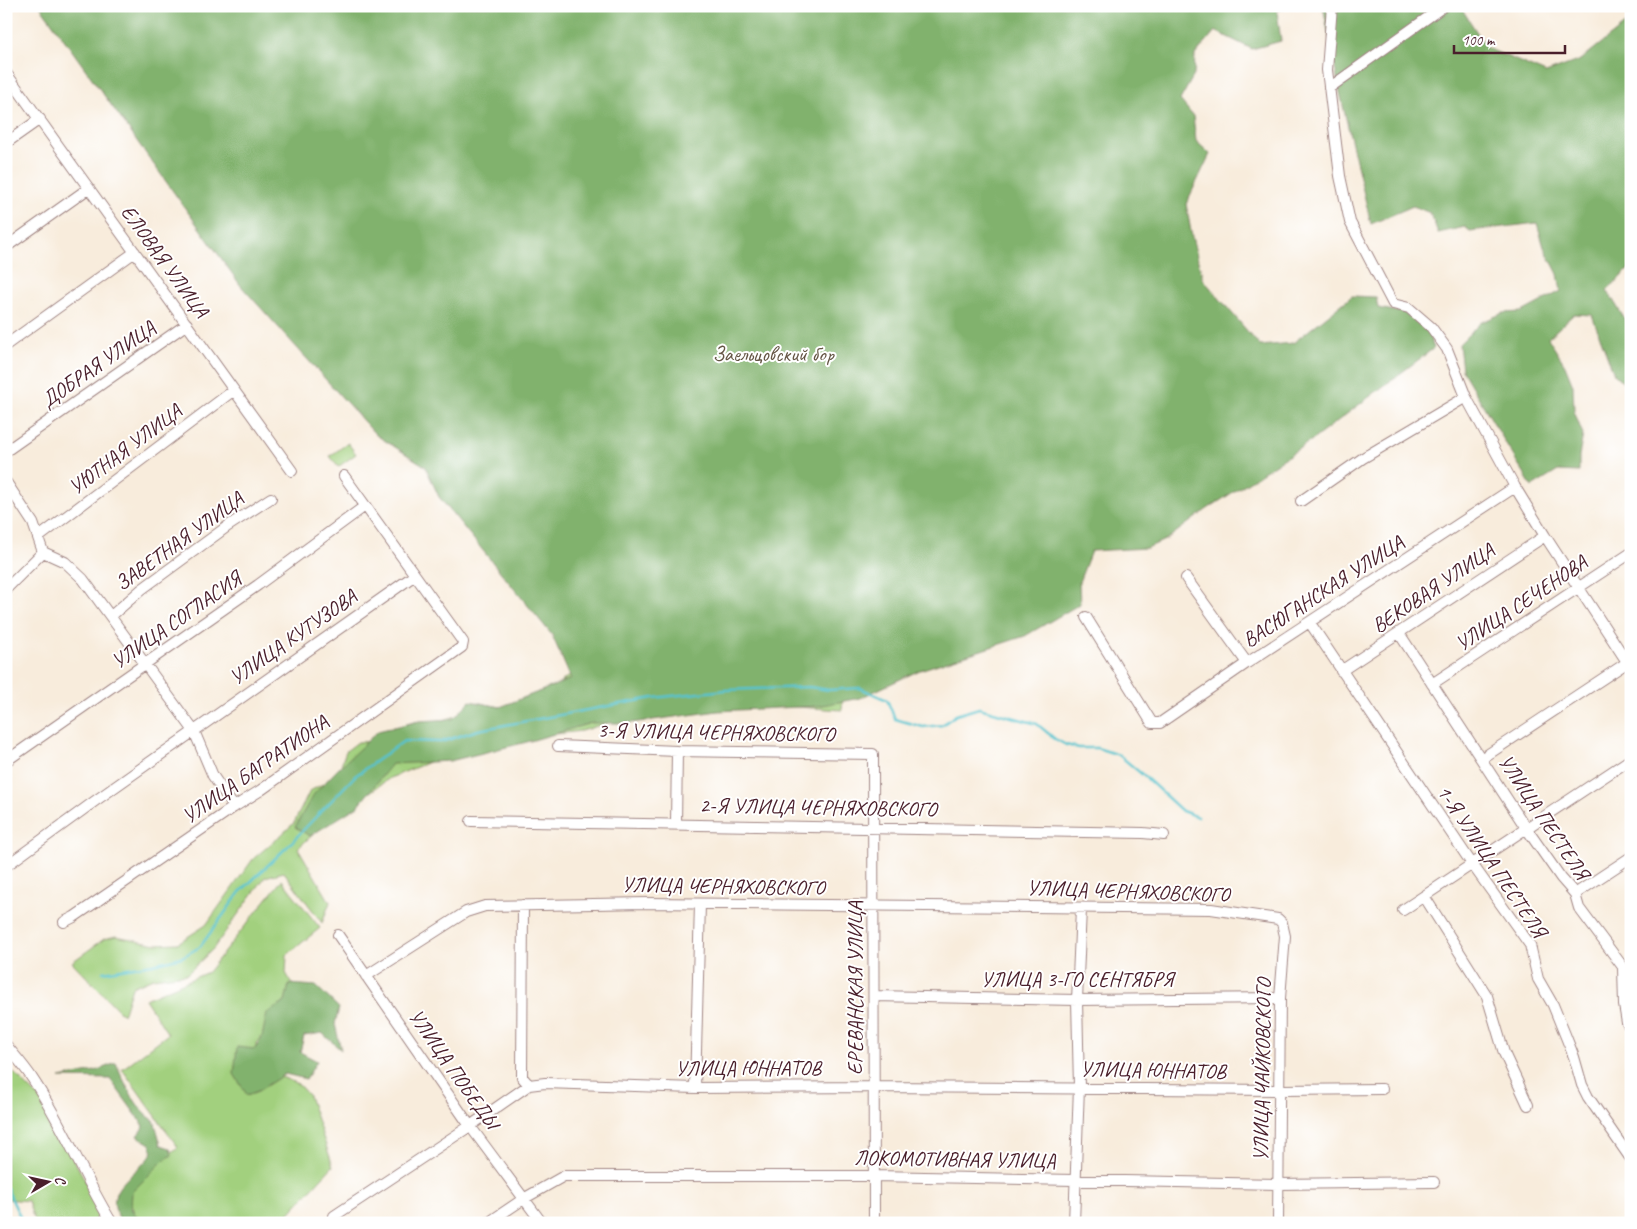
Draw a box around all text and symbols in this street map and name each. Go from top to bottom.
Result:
scale bar [1454,22,1566,54]
text: 100 m [1462,31,1496,50]
street label: ЕЛОВАЯ УЛИЦА [115,200,215,324]
street label: ДОБРАЯ УЛИЦА [36,315,161,413]
park label: Заельцовский бор [712,341,835,367]
street label: УЮТНАЯ УЛИЦА [63,397,188,500]
street label: ЗАВЕТНАЯ УЛИЦА [110,485,249,596]
street label: ВАСЮГАНСКАЯ УЛИЦА [1238,529,1409,653]
street label: ВЕКОВАЯ УЛИЦА [1367,537,1500,638]
street label: УЛИЦА СЕЧЕНОВА [1450,549,1593,657]
street label: УЛИЦА СОГЛАСИЯ [106,564,249,674]
street label: УЛИЦА КУТУЗОВА [224,583,363,690]
street label: УЛИЦА БАГРАТИОНА [177,709,333,829]
street label: 3-Я УЛИЦА ЧЕРНЯХОВСКОГО [597,717,837,747]
street label: УЛИЦА ПЕСТЕЛЯ [1493,750,1597,887]
street label: 1-Я УЛИЦА ПЕСТЕЛЯ [1431,780,1555,945]
street label: 2-Я УЛИЦА ЧЕРНЯХОВСКОГО [699,792,939,822]
street label: УЛИЦА ЧЕРНЯХОВСКОГО [621,871,827,901]
street label: УЛИЦА ЧЕРНЯХОВСКОГО [1026,874,1232,908]
street label: ЕРЕВАНСКАЯ УЛИЦА [842,901,868,1075]
street label: УЛИЦА 3-ГО СЕНТЯБРЯ [981,966,1177,992]
street label: УЛИЦА ЧАЙКОВСКОГО [1247,976,1277,1162]
street label: УЛИЦА ПОБЕДЫ [403,1004,507,1137]
street label: УЛИЦА ЮННАТОВ [675,1055,823,1081]
street label: УЛИЦА ЮННАТОВ [1080,1056,1228,1084]
street label: ЛОКОМОТИВНАЯ УЛИЦА [854,1144,1056,1174]
north arrow [22,1156,72,1206]
text: С [51,1175,70,1187]

